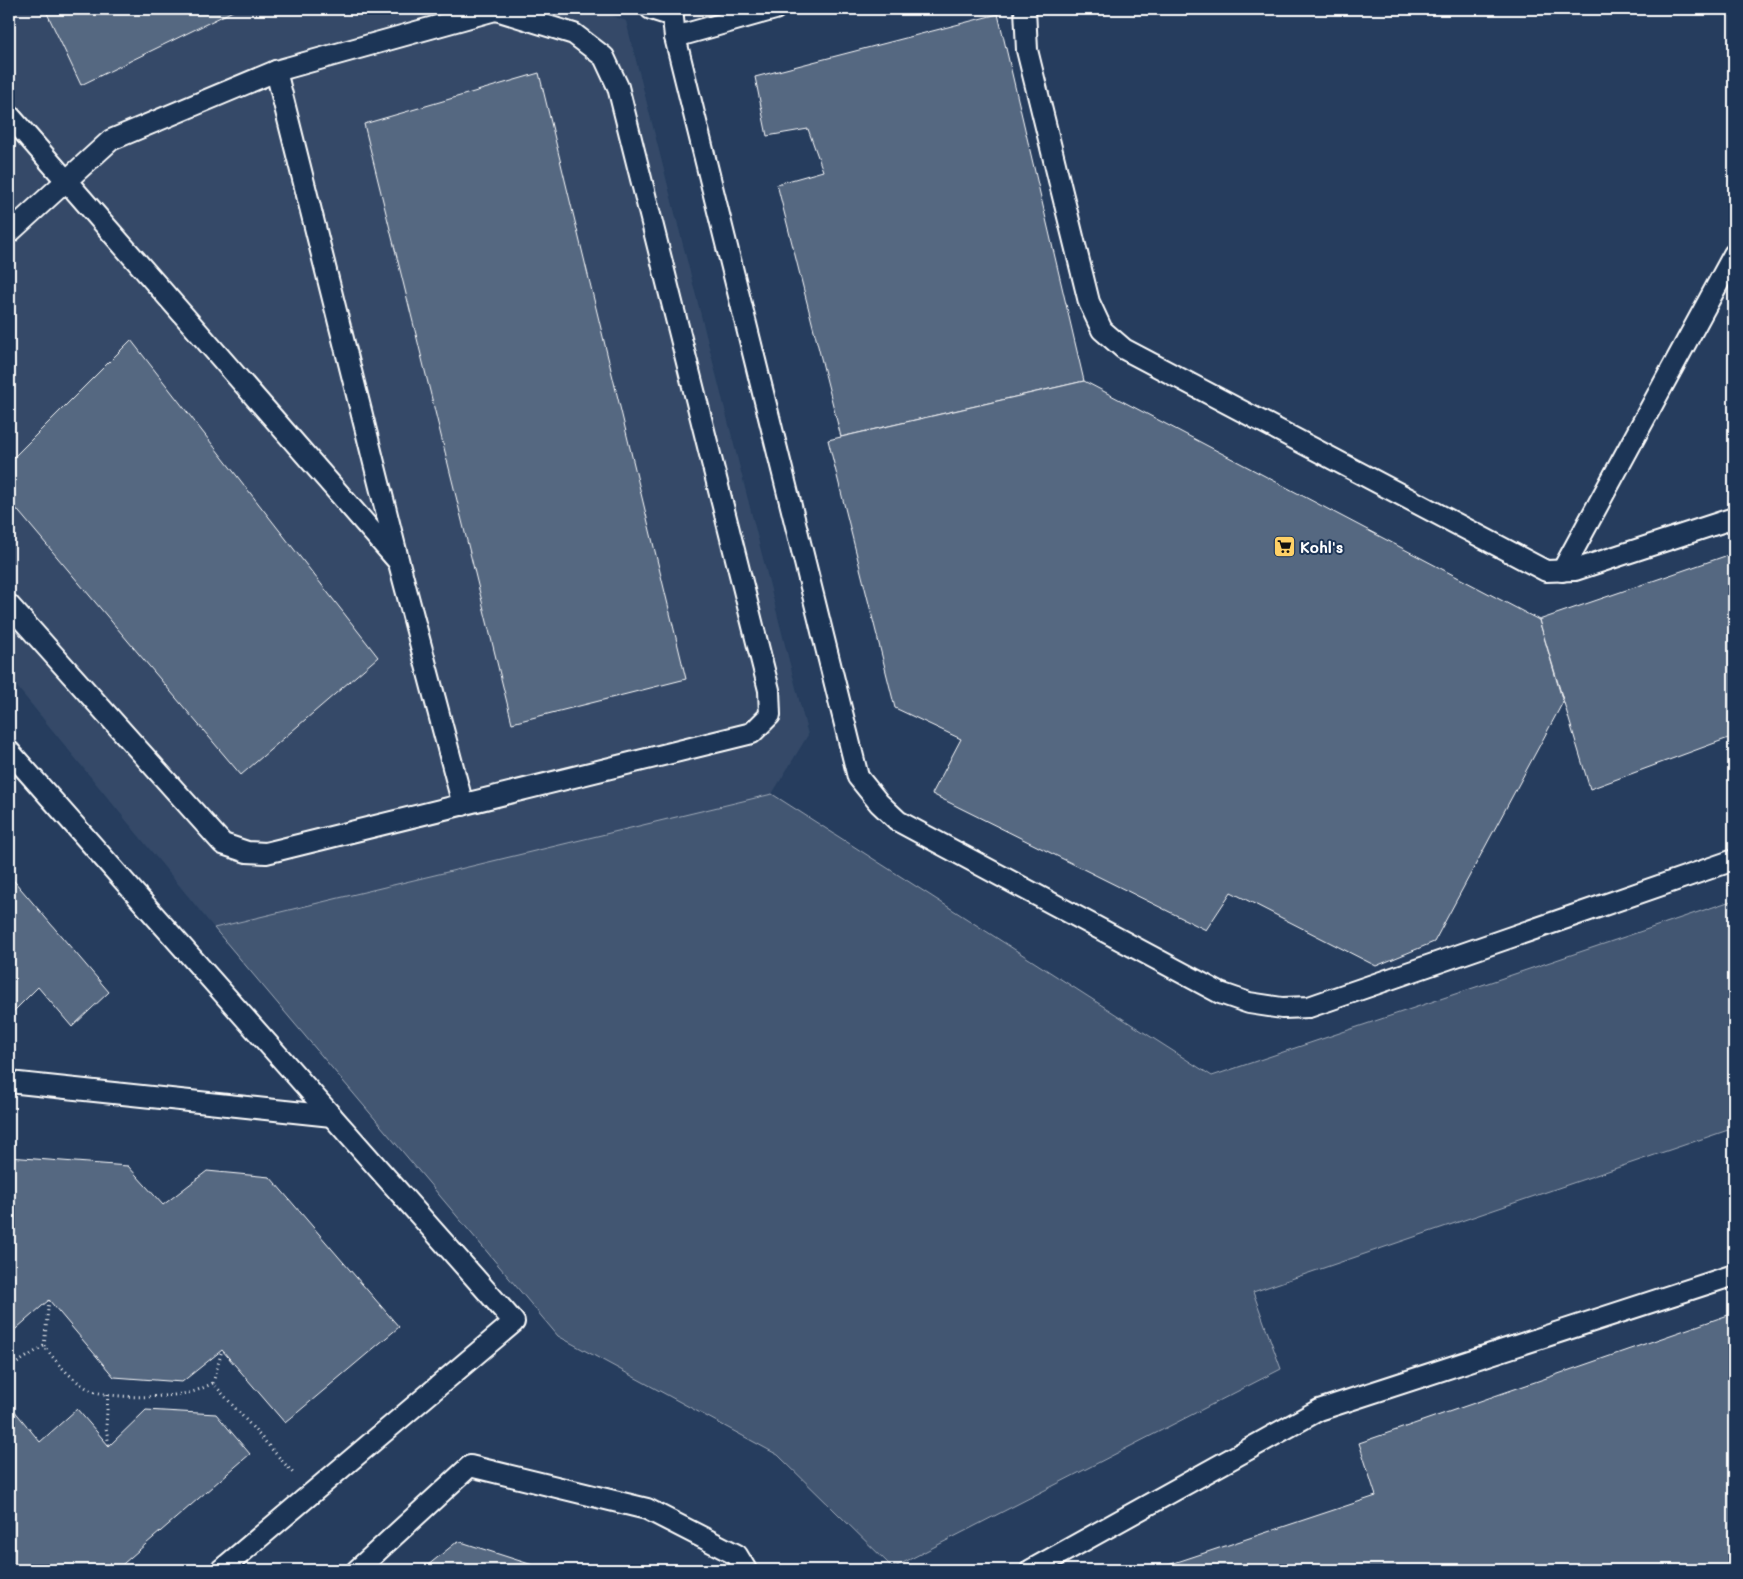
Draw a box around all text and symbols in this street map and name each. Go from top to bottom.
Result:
supermarket icon: Kohl's [1272,535,1296,559]
place label: Kohl's [1300,537,1343,557]

